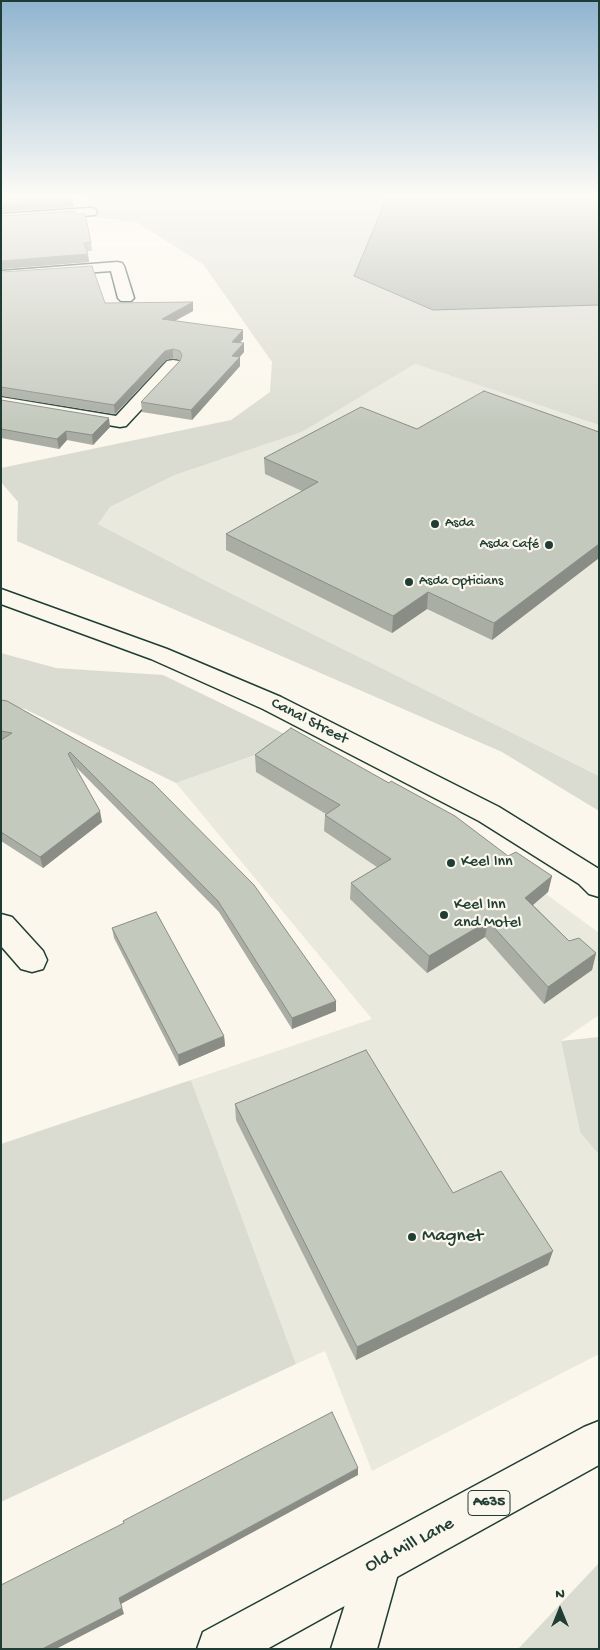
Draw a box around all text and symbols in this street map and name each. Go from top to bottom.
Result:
place label: Asda [445,516,474,532]
marker: Asda [429,518,441,530]
place label: Asda Café [479,537,539,553]
marker: Asda Café [543,539,555,551]
place label: Asda Opticians [419,574,503,590]
marker: Asda Opticians [403,576,415,588]
street label: Canal Street [267,694,351,750]
place label: Keel Inn [461,853,513,873]
marker: Keel Inn [445,857,457,869]
place label: Keel Inn and Motel [454,896,521,934]
marker: Keel Inn and Motel [438,909,450,921]
place label: Magnet [422,1226,483,1248]
marker: Magnet [406,1231,418,1243]
road number: A635 [468,1490,510,1516]
street label: Old Mill Lane [361,1513,459,1579]
north arrow [535,1585,585,1635]
text: N [555,1586,565,1603]

